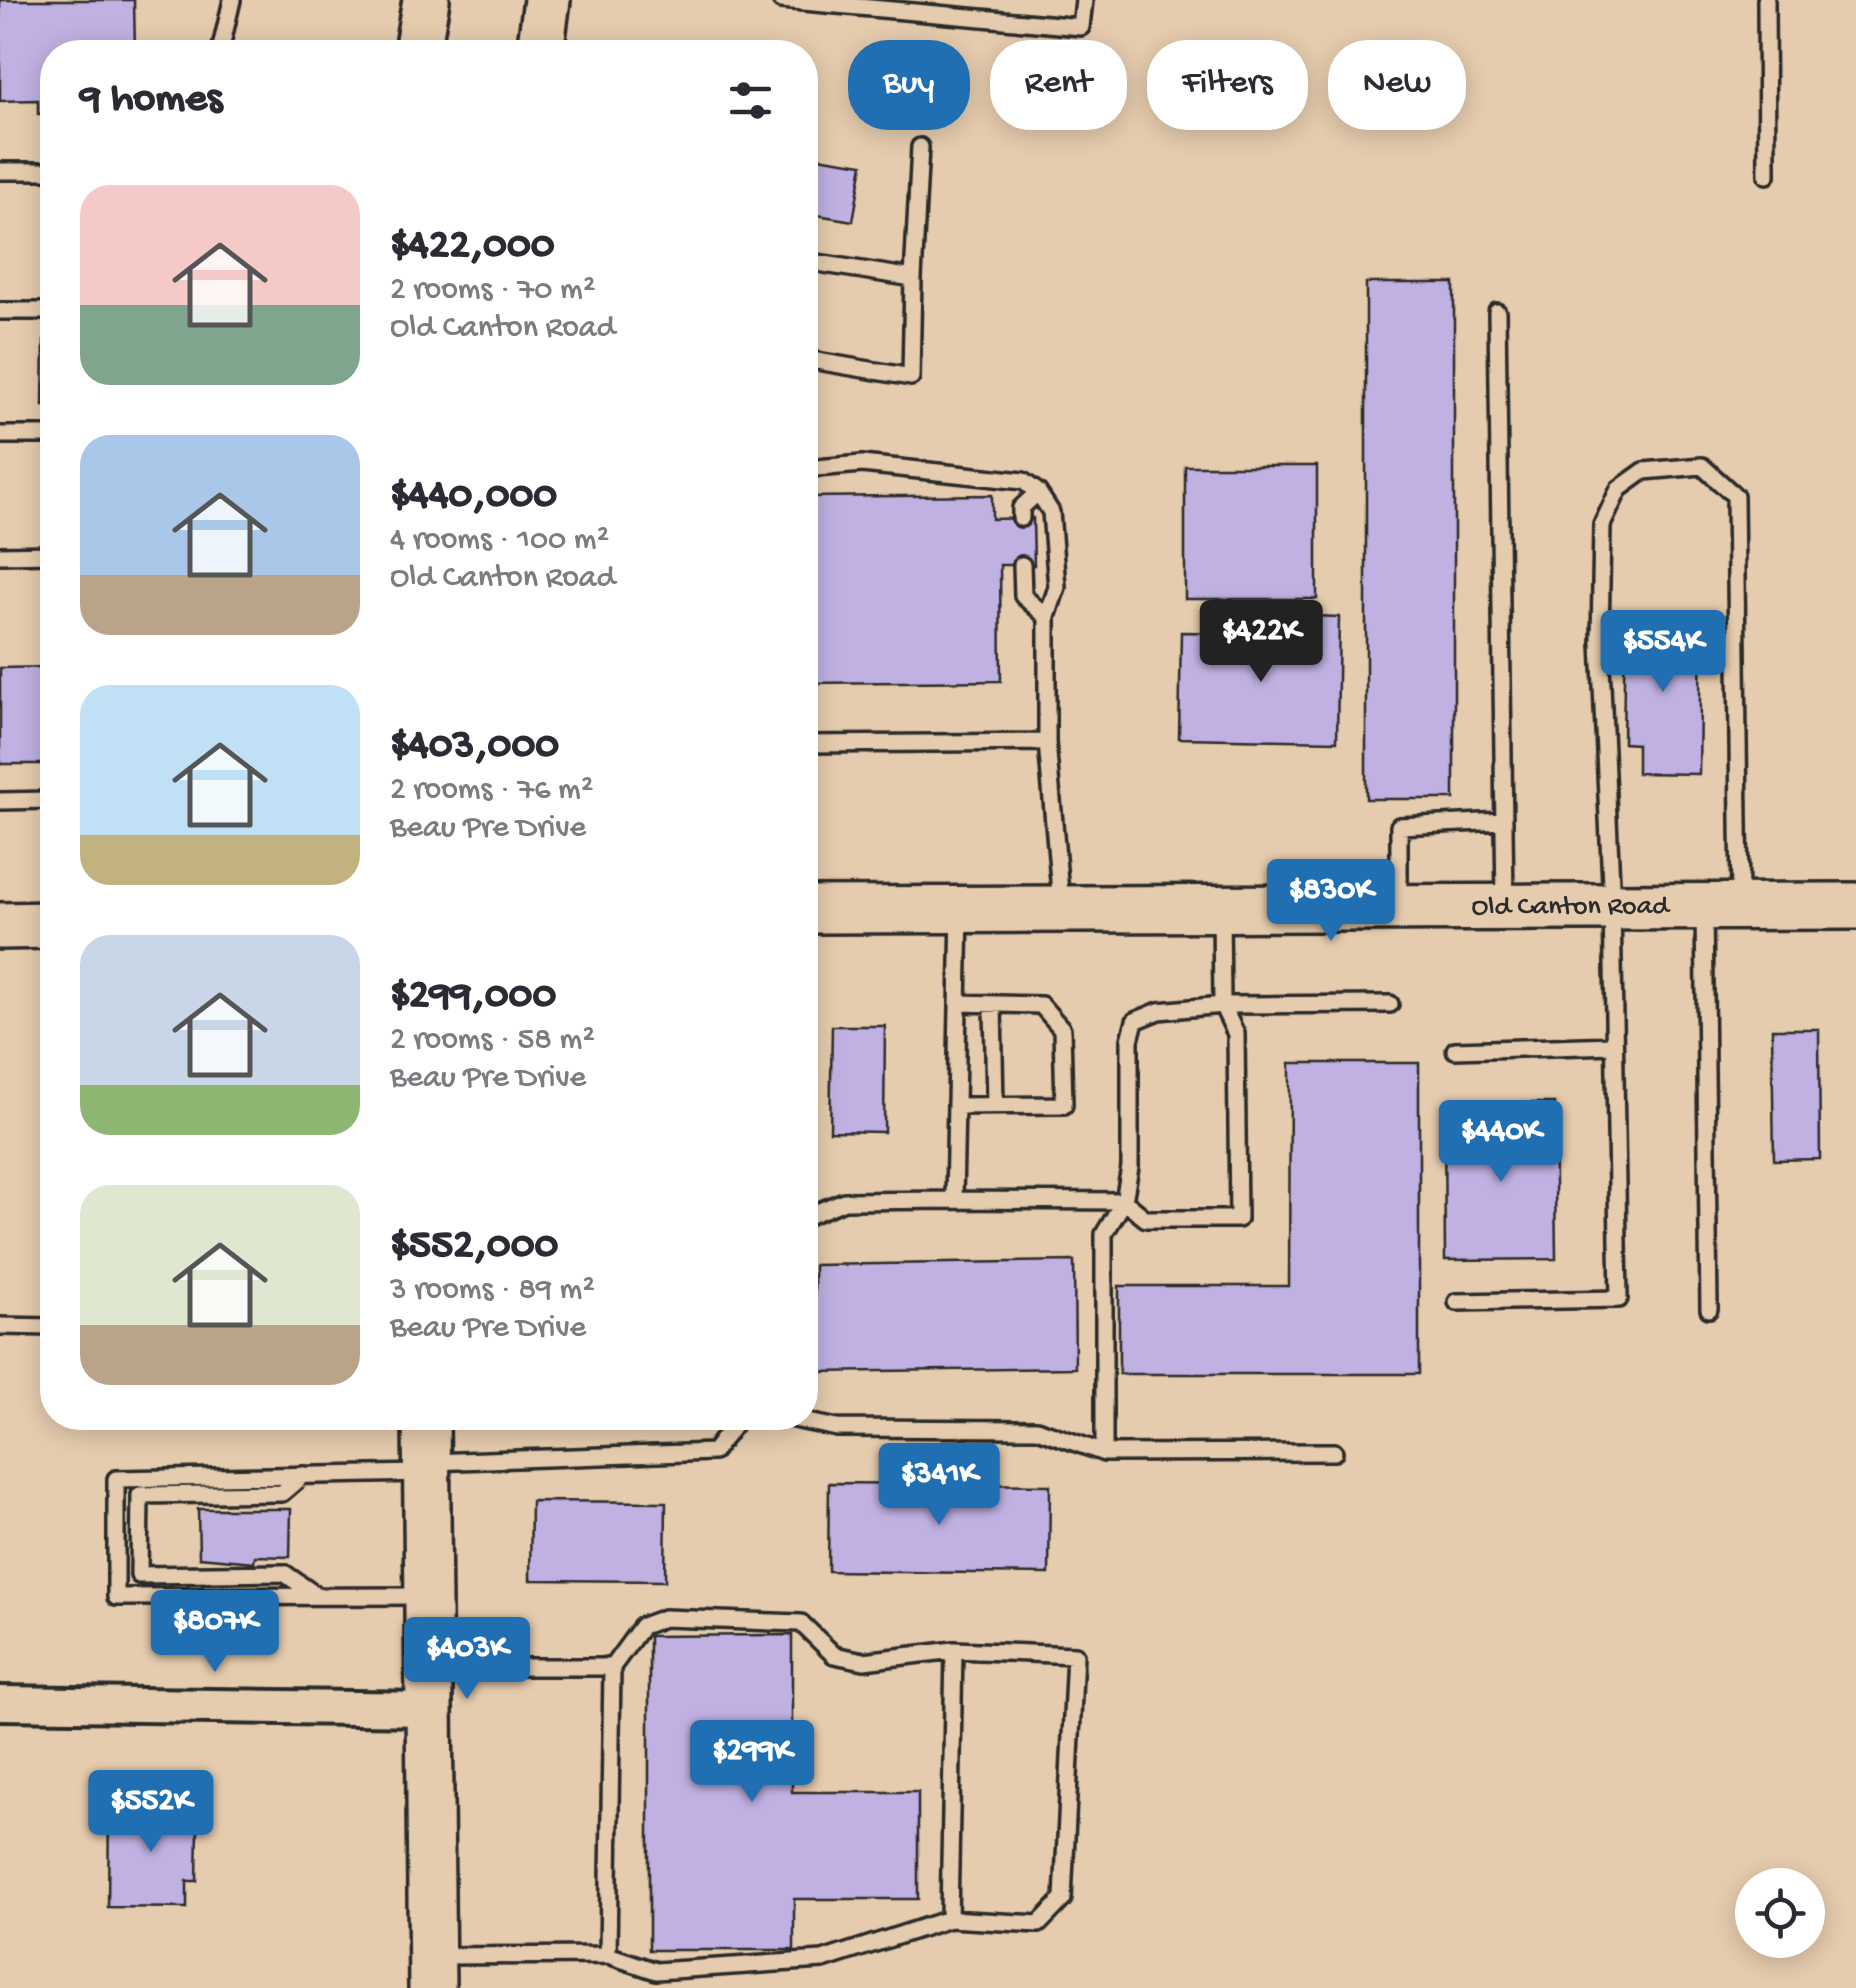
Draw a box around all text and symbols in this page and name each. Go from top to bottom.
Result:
chip: Buy [848,40,970,130]
chip: Rent [990,40,1127,130]
chip: Filters [1147,40,1308,130]
chip: New [1328,40,1466,130]
icon: filters [723,73,778,128]
text: 9 homes [80,76,222,125]
text: $422,000 [390,223,555,272]
icon: home [160,225,280,345]
text: 2 rooms · 70 m² [390,272,595,310]
text: Old Canton Road [390,310,615,348]
text: $440,000 [390,473,557,522]
icon: home [160,475,280,595]
text: 4 rooms · 100 m² [390,522,609,560]
text: Old Canton Road [390,560,615,598]
pin: $422K [1191,600,1331,685]
pin: $554K [1593,610,1733,695]
text: $422K [1222,613,1300,651]
text: $554K [1623,623,1703,661]
text: $403,000 [390,723,559,772]
icon: home [160,725,280,845]
text: 2 rooms · 76 m² [390,772,593,810]
text: Beau Pre Drive [390,810,586,848]
pin: $830K [1261,859,1401,944]
text: $830K [1289,872,1373,910]
street label: Old Canton Road [1471,890,1671,924]
text: $299,000 [390,973,556,1022]
icon: home [160,975,280,1095]
text: 2 rooms · 58 m² [390,1022,595,1060]
text: Beau Pre Drive [390,1060,586,1098]
pin: $440K [1431,1100,1571,1185]
text: $440K [1461,1113,1541,1151]
text: $552,000 [390,1223,558,1272]
icon: home [160,1225,280,1345]
text: 3 rooms · 89 m² [390,1272,595,1310]
text: Beau Pre Drive [390,1310,586,1348]
pin: $341K [869,1443,1009,1528]
text: $341K [901,1456,977,1494]
pin: $807K [145,1590,285,1675]
text: $807K [173,1603,257,1641]
pin: $403K [397,1617,537,1702]
text: $403K [426,1630,508,1668]
pin: $299K [682,1720,822,1805]
text: $299K [712,1733,792,1771]
pin: $552K [81,1770,221,1855]
text: $552K [110,1783,192,1821]
map controls [1735,1868,1825,1958]
button: locate [1735,1868,1825,1958]

